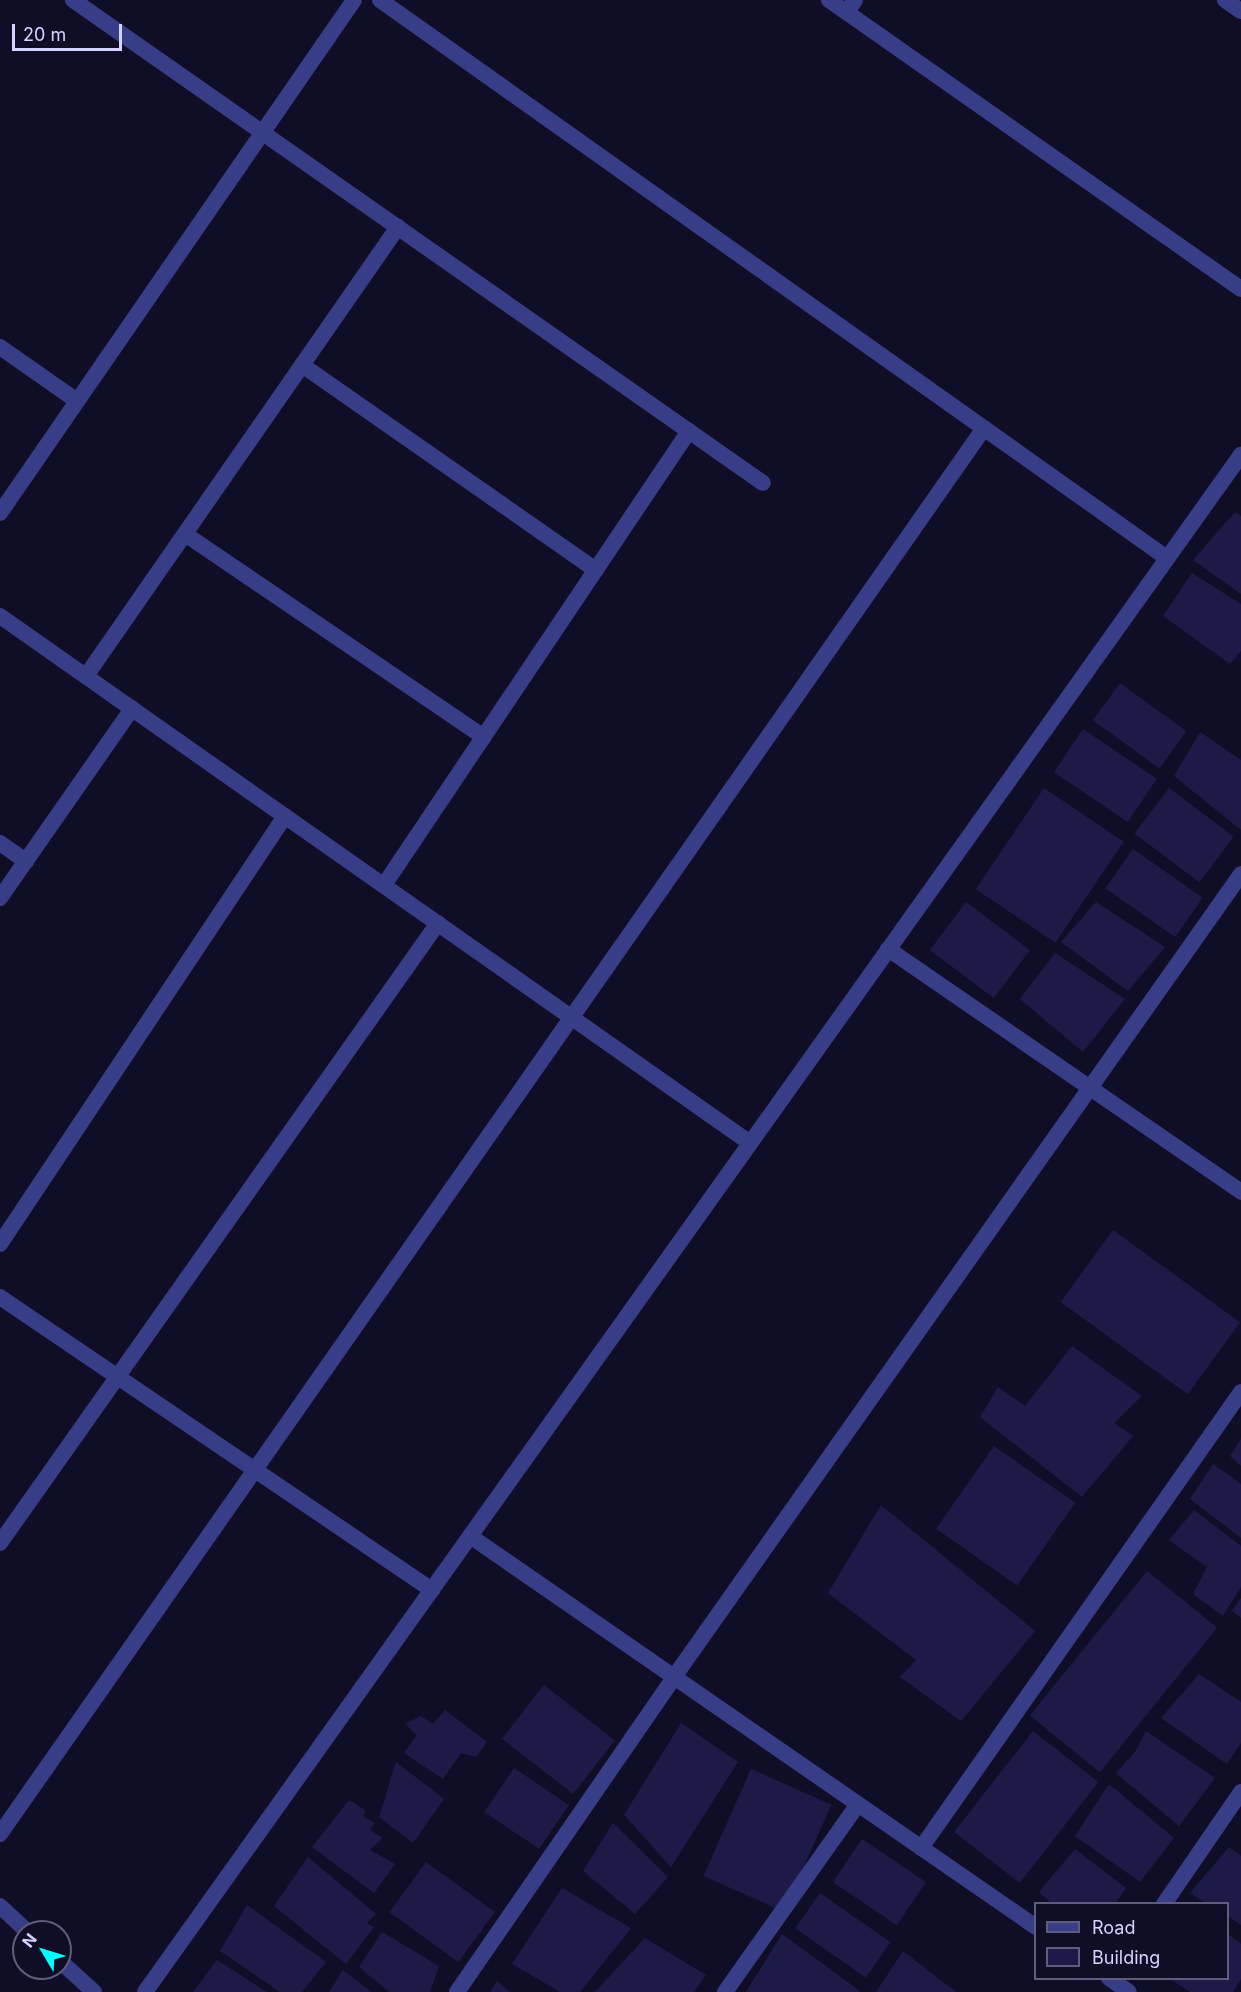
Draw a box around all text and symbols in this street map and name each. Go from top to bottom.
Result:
scale bar [15,12,124,50]
text: 20 m [23,24,66,45]
legend [1034,1902,1229,1980]
text: Road [1092,1917,1135,1938]
north arrow [12,1920,72,1980]
text: N [18,1929,41,1951]
text: Building [1092,1947,1160,1968]

